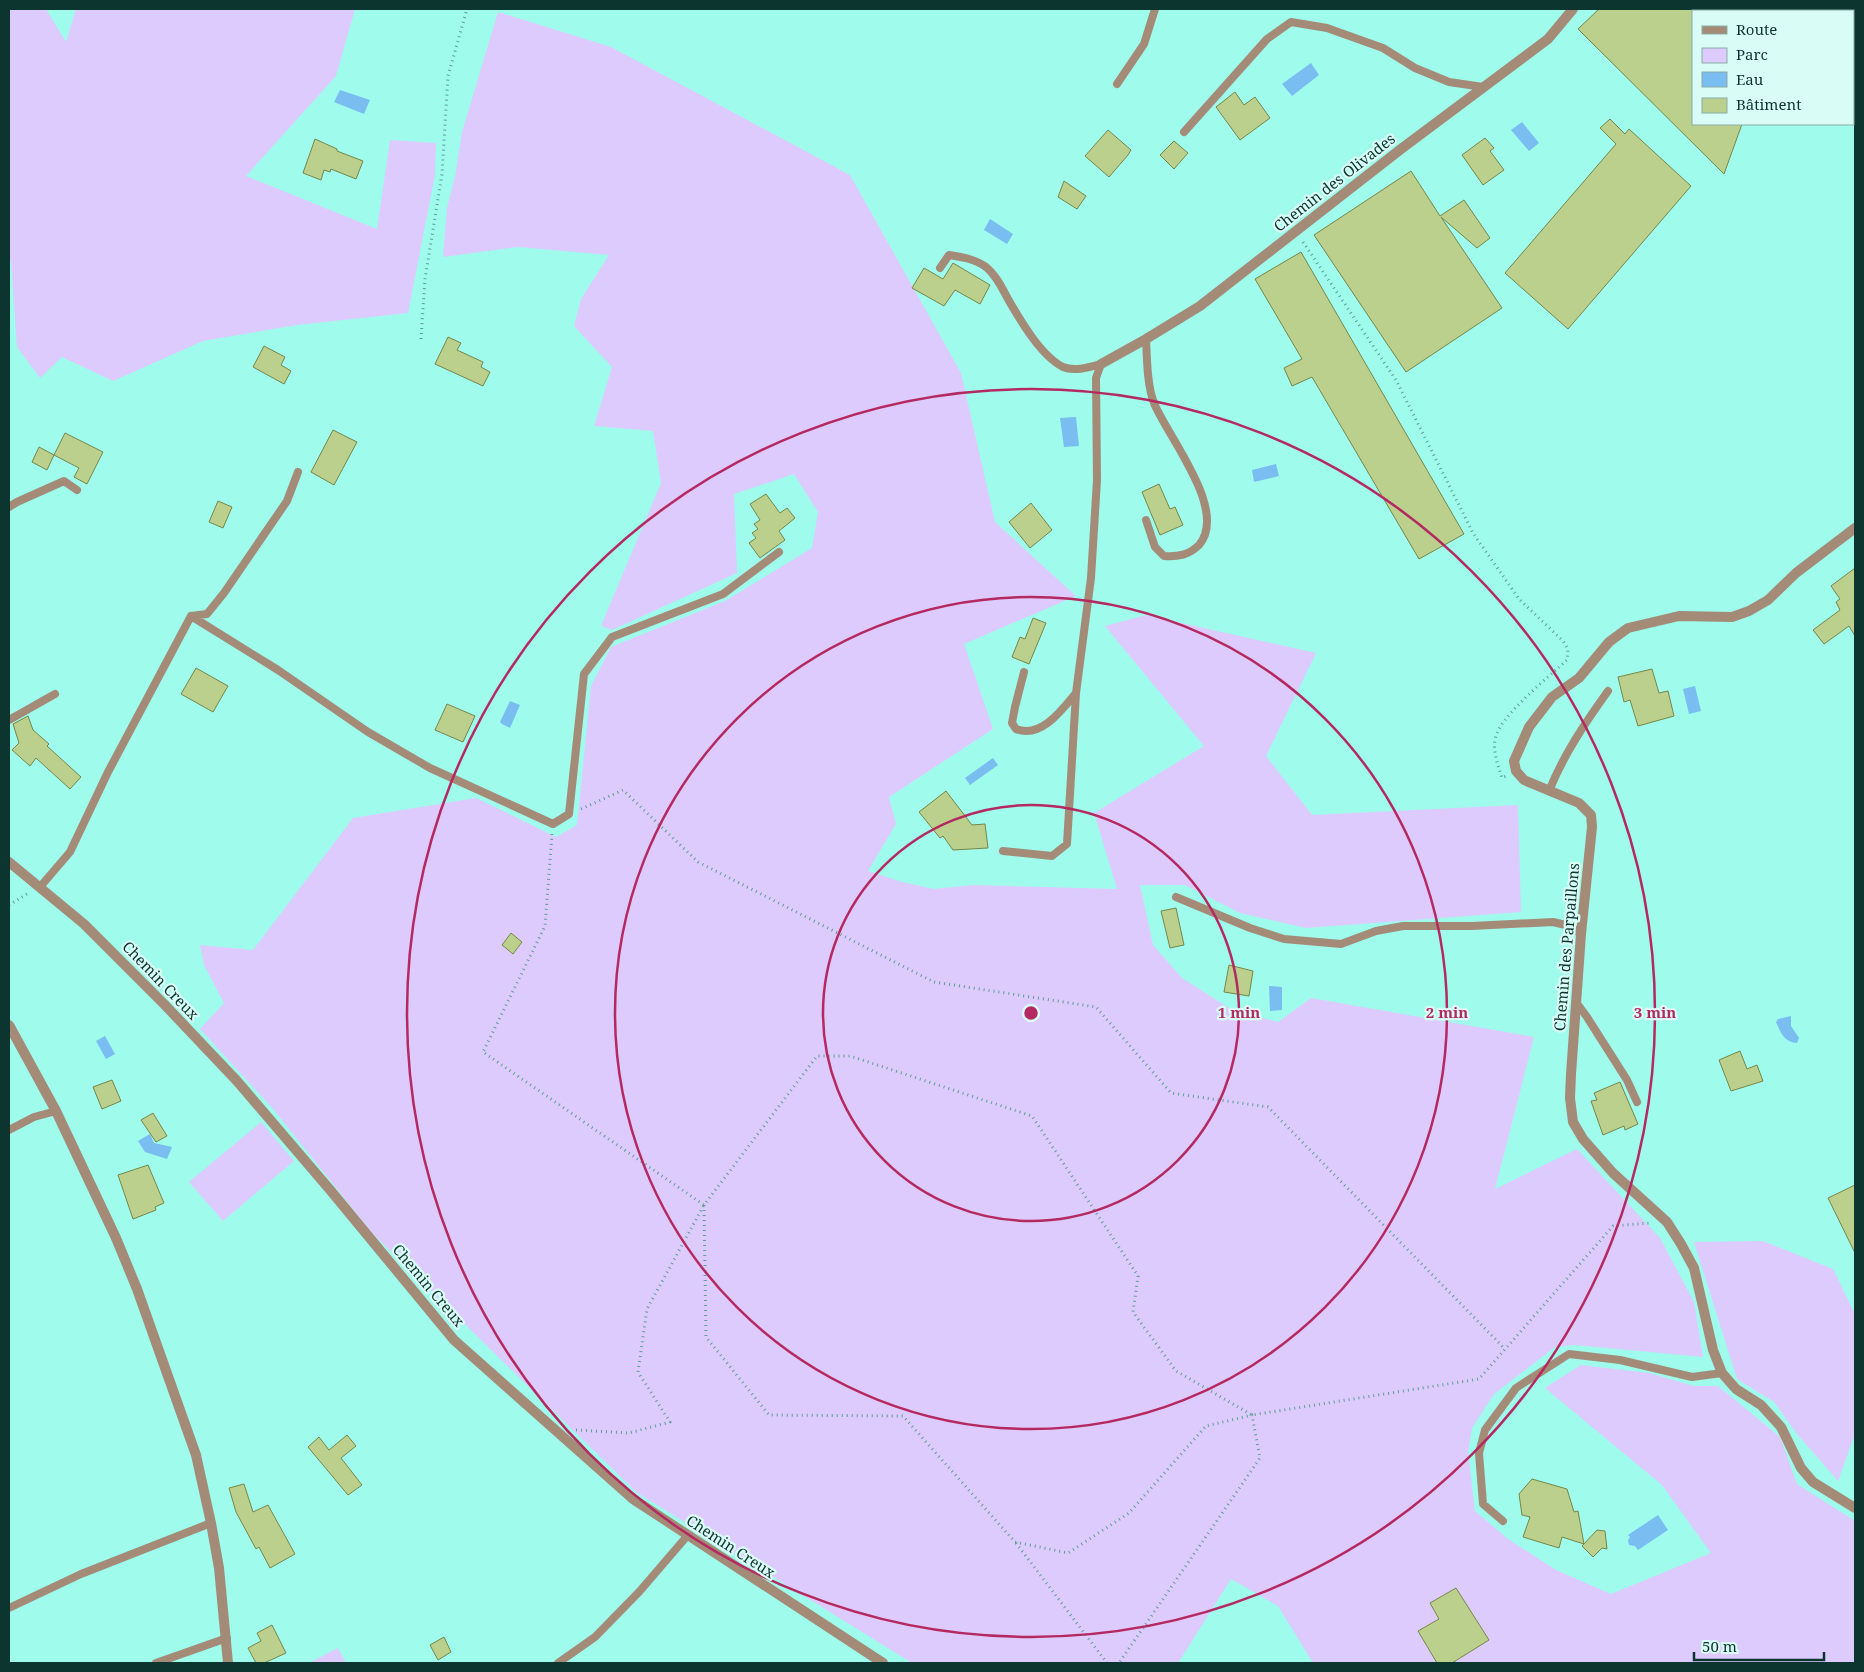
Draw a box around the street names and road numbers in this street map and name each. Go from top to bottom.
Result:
street label: Chemin des Olivades [1269,128,1399,236]
street label: Chemin des Parpaillons [1549,862,1583,1032]
street label: Chemin Creux [118,936,204,1024]
street label: Chemin Creux [389,1240,470,1331]
street label: Chemin Creux [683,1510,779,1582]

